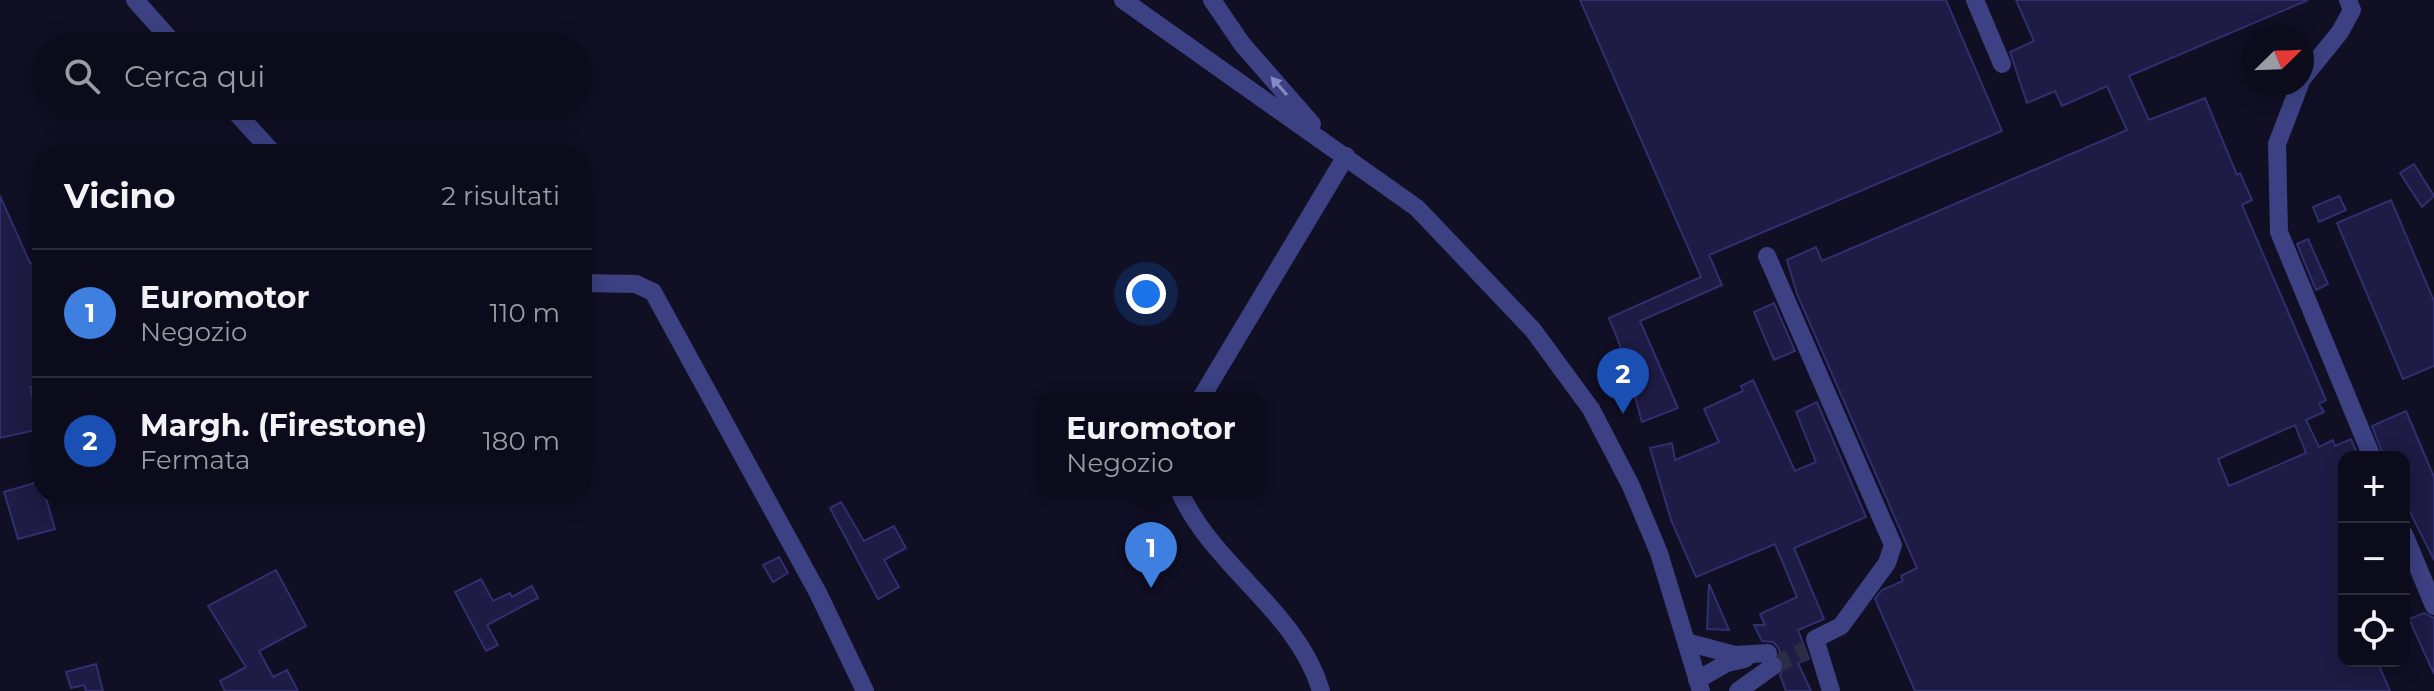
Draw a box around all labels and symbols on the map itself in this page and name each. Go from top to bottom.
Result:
north arrow [2242,24,2314,96]
one-way arrow [1271,76,1288,96]
your location [1126,274,1166,314]
pin: 2 [1597,348,1649,414]
pin: 1 [1125,522,1177,588]

